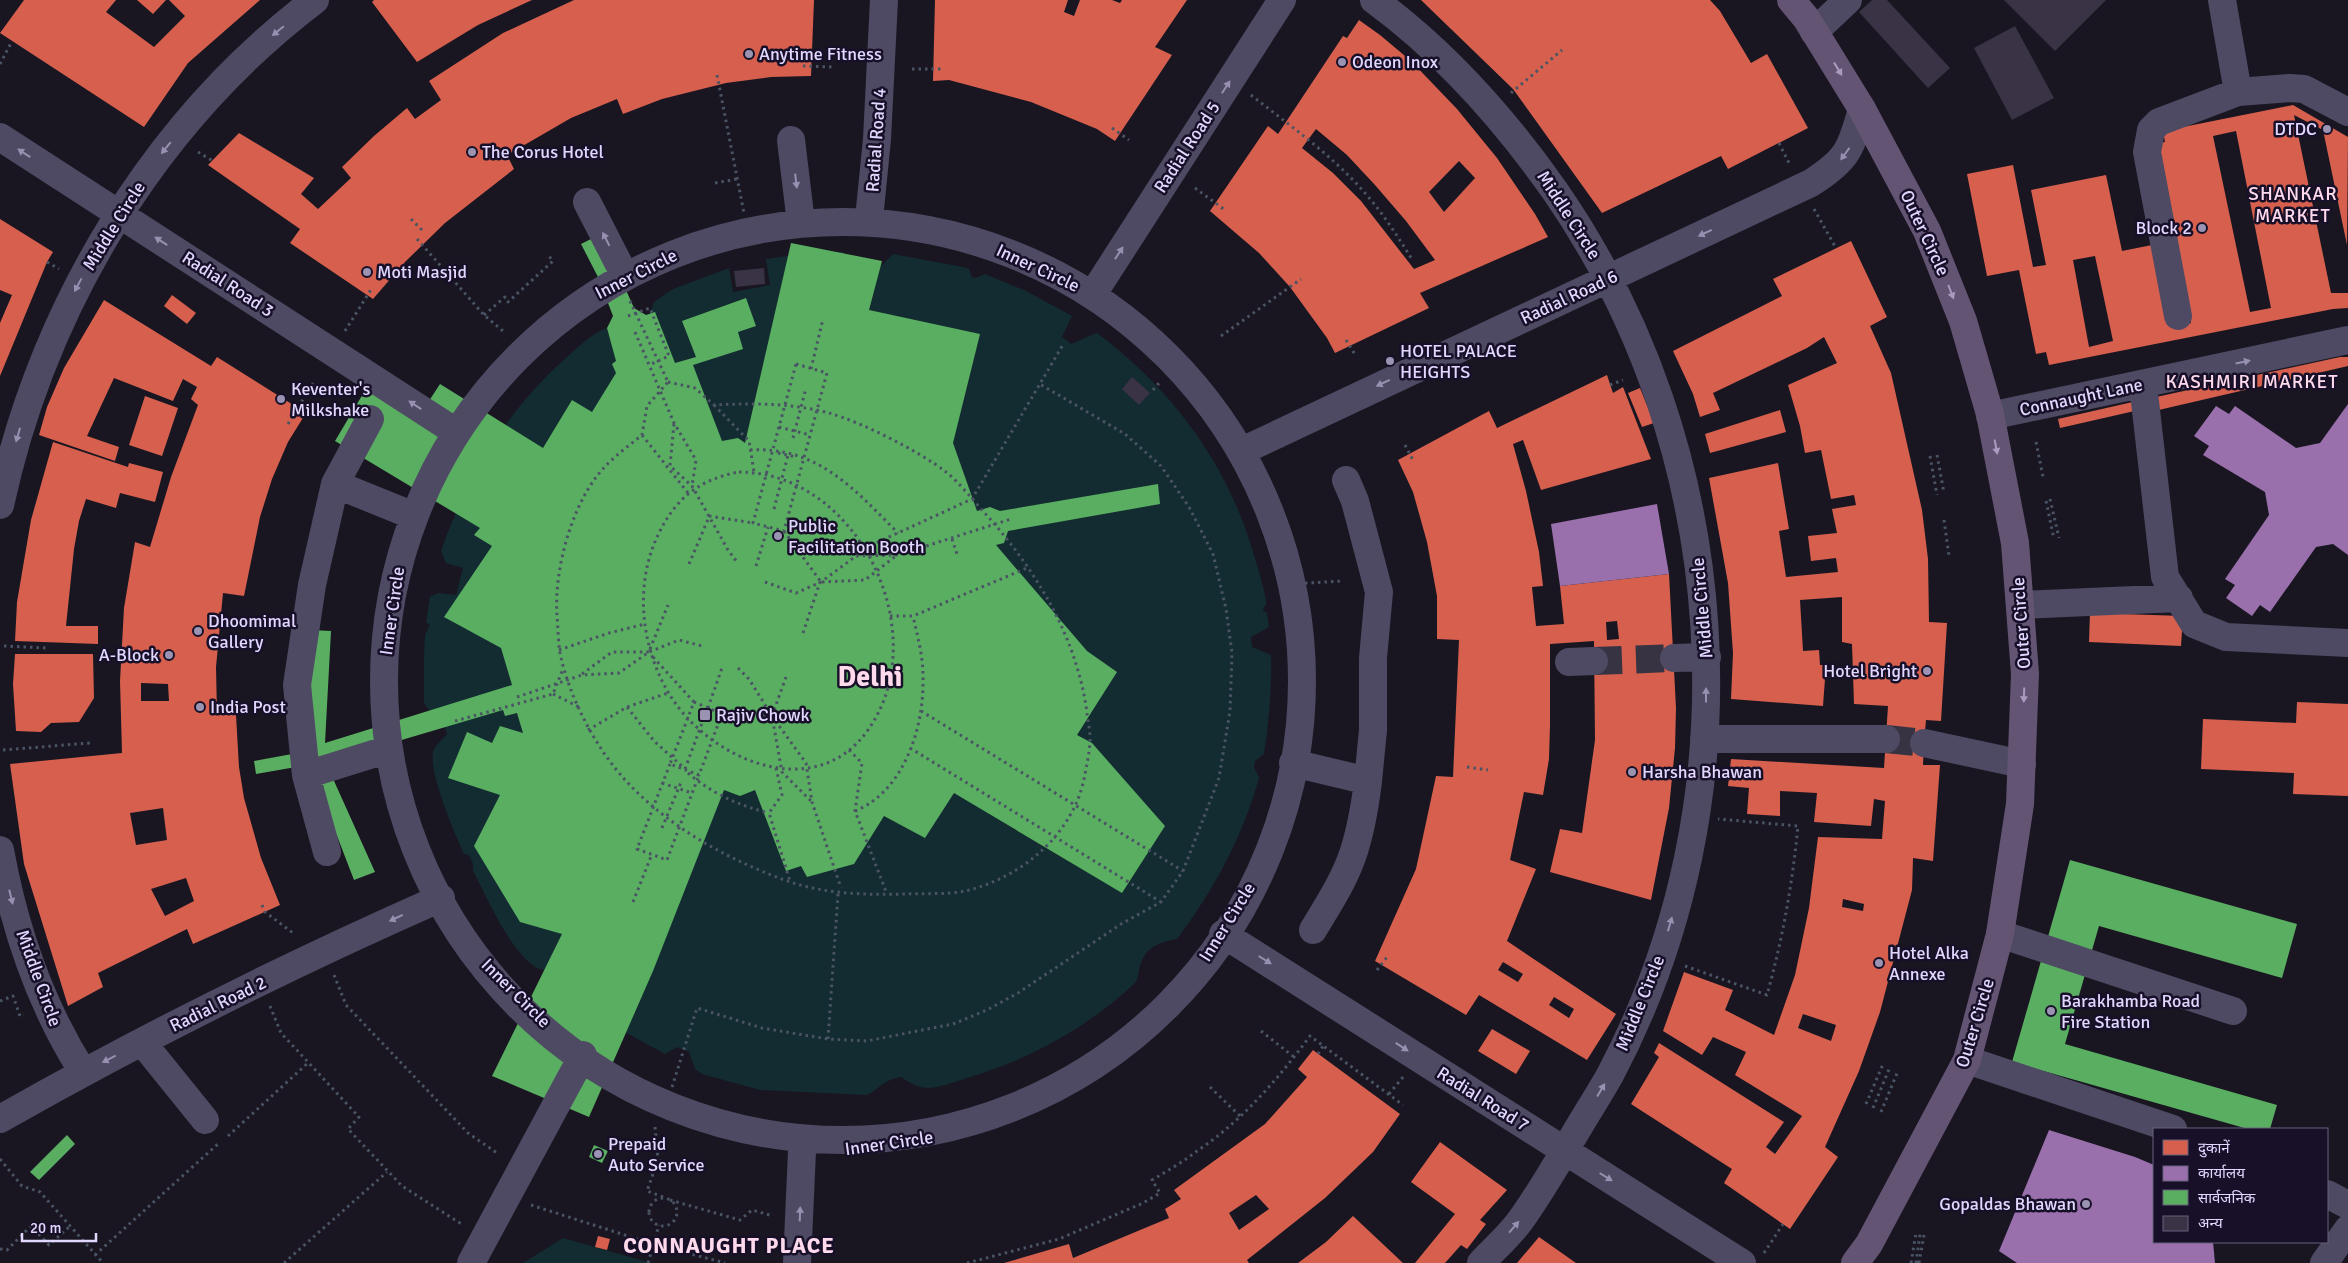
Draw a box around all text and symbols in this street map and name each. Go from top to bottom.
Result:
one-way arrow [271,25,284,36]
place label: Anytime Fitness [759,43,882,65]
marker: Anytime Fitness [743,48,755,60]
place label: Odeon Inox [1352,51,1439,73]
marker: Odeon Inox [1336,56,1348,68]
one-way arrow [1833,63,1842,76]
one-way arrow [1221,80,1231,94]
street label: Radial Road 4 [861,87,891,193]
street label: Radial Road 5 [1149,97,1225,197]
place label: DTDC [2274,118,2317,140]
marker: DTDC [2321,123,2333,135]
place label: The Corus Hotel [482,141,604,163]
one-way arrow [160,142,171,155]
marker: The Corus Hotel [466,146,478,158]
one-way arrow [1840,147,1850,161]
one-way arrow [18,148,31,158]
street label: Middle Circle [1532,167,1606,263]
one-way arrow [792,174,800,190]
street label: Middle Circle [78,177,150,275]
district label: SHANKAR MARKET [2248,182,2338,228]
street label: Outer Circle [1896,187,1954,279]
place label: Block 2 [2135,217,2192,239]
marker: Block 2 [2196,222,2208,234]
one-way arrow [1698,230,1712,238]
one-way arrow [602,232,610,246]
one-way arrow [154,236,168,245]
street label: Inner Circle [993,239,1083,297]
street label: Inner Circle [591,244,681,304]
street label: Radial Road 3 [178,246,278,322]
one-way arrow [1114,247,1124,260]
place label: Moti Masjid [377,261,467,283]
street label: Radial Road 6 [1517,265,1621,329]
marker: Moti Masjid [361,266,373,278]
one-way arrow [74,277,82,292]
one-way arrow [1948,284,1955,299]
place label: HOTEL PALACE HEIGHTS [1400,340,1517,383]
marker: HOTEL PALACE HEIGHTS [1384,355,1396,367]
one-way arrow [2236,358,2251,366]
district label: KASHMIRI MARKET [2165,370,2339,394]
street label: Connaught Lane [2017,373,2145,421]
place label: Keventer's Milkshake [291,378,370,421]
one-way arrow [1376,380,1390,388]
marker: Keventer's Milkshake [275,393,287,405]
one-way arrow [408,400,422,410]
one-way arrow [13,428,21,443]
one-way arrow [1993,440,2001,456]
place label: Public Facilitation Booth [788,515,925,558]
marker: Public Facilitation Booth [772,530,784,542]
street label: Middle Circle [1687,557,1717,659]
street label: Inner Circle [375,565,409,657]
street label: Outer Circle [2007,576,2035,670]
place label: Dhoomimal Gallery [208,610,296,653]
marker: Dhoomimal Gallery [192,625,204,637]
place label: A-Block [99,644,159,666]
marker: A-Block [163,649,175,661]
district label: Delhi [838,660,902,694]
place label: Hotel Bright [1823,660,1917,682]
marker: Hotel Bright [1921,665,1933,677]
one-way arrow [1702,687,1710,703]
one-way arrow [2020,687,2028,703]
place label: India Post [210,696,286,718]
marker: India Post [194,701,206,713]
place label: Rajiv Chowk [716,704,810,726]
marker: Rajiv Chowk [698,708,712,722]
place label: Harsha Bhawan [1642,761,1762,783]
marker: Harsha Bhawan [1626,766,1638,778]
street label: Inner Circle [1194,878,1260,966]
one-way arrow [8,890,16,905]
one-way arrow [389,914,403,922]
one-way arrow [1667,917,1675,932]
street label: Middle Circle [11,927,67,1029]
place label: Hotel Alka Annexe [1889,942,1969,985]
street label: Middle Circle [1611,952,1669,1054]
street label: Inner Circle [477,954,555,1032]
one-way arrow [1258,955,1271,964]
marker: Hotel Alka Annexe [1873,957,1885,969]
street label: Radial Road 2 [166,971,270,1037]
street label: Outer Circle [1951,976,1999,1070]
place label: Barakhamba Road Fire Station [2061,990,2200,1033]
marker: Barakhamba Road Fire Station [2045,1005,2057,1017]
one-way arrow [1395,1042,1408,1052]
one-way arrow [102,1055,116,1063]
street label: Radial Road 7 [1433,1062,1533,1136]
one-way arrow [1596,1083,1605,1096]
street label: Inner Circle [843,1126,935,1160]
legend [2153,1128,2328,1243]
place label: Prepaid Auto Service [608,1133,705,1176]
text: दुकानें [2198,1139,2230,1158]
marker: Prepaid Auto Service [592,1148,604,1160]
text: कार्यालय [2198,1164,2245,1182]
one-way arrow [1599,1172,1612,1181]
text: सार्वजनिक [2198,1189,2256,1207]
place label: Gopaldas Bhawan [1939,1193,2076,1215]
marker: Gopaldas Bhawan [2080,1198,2092,1210]
one-way arrow [796,1206,804,1222]
scale bar [22,1210,96,1242]
text: अन्य [2198,1214,2223,1232]
text: 20 m [30,1219,61,1237]
one-way arrow [1508,1222,1520,1234]
district label: CONNAUGHT PLACE [623,1232,835,1259]

